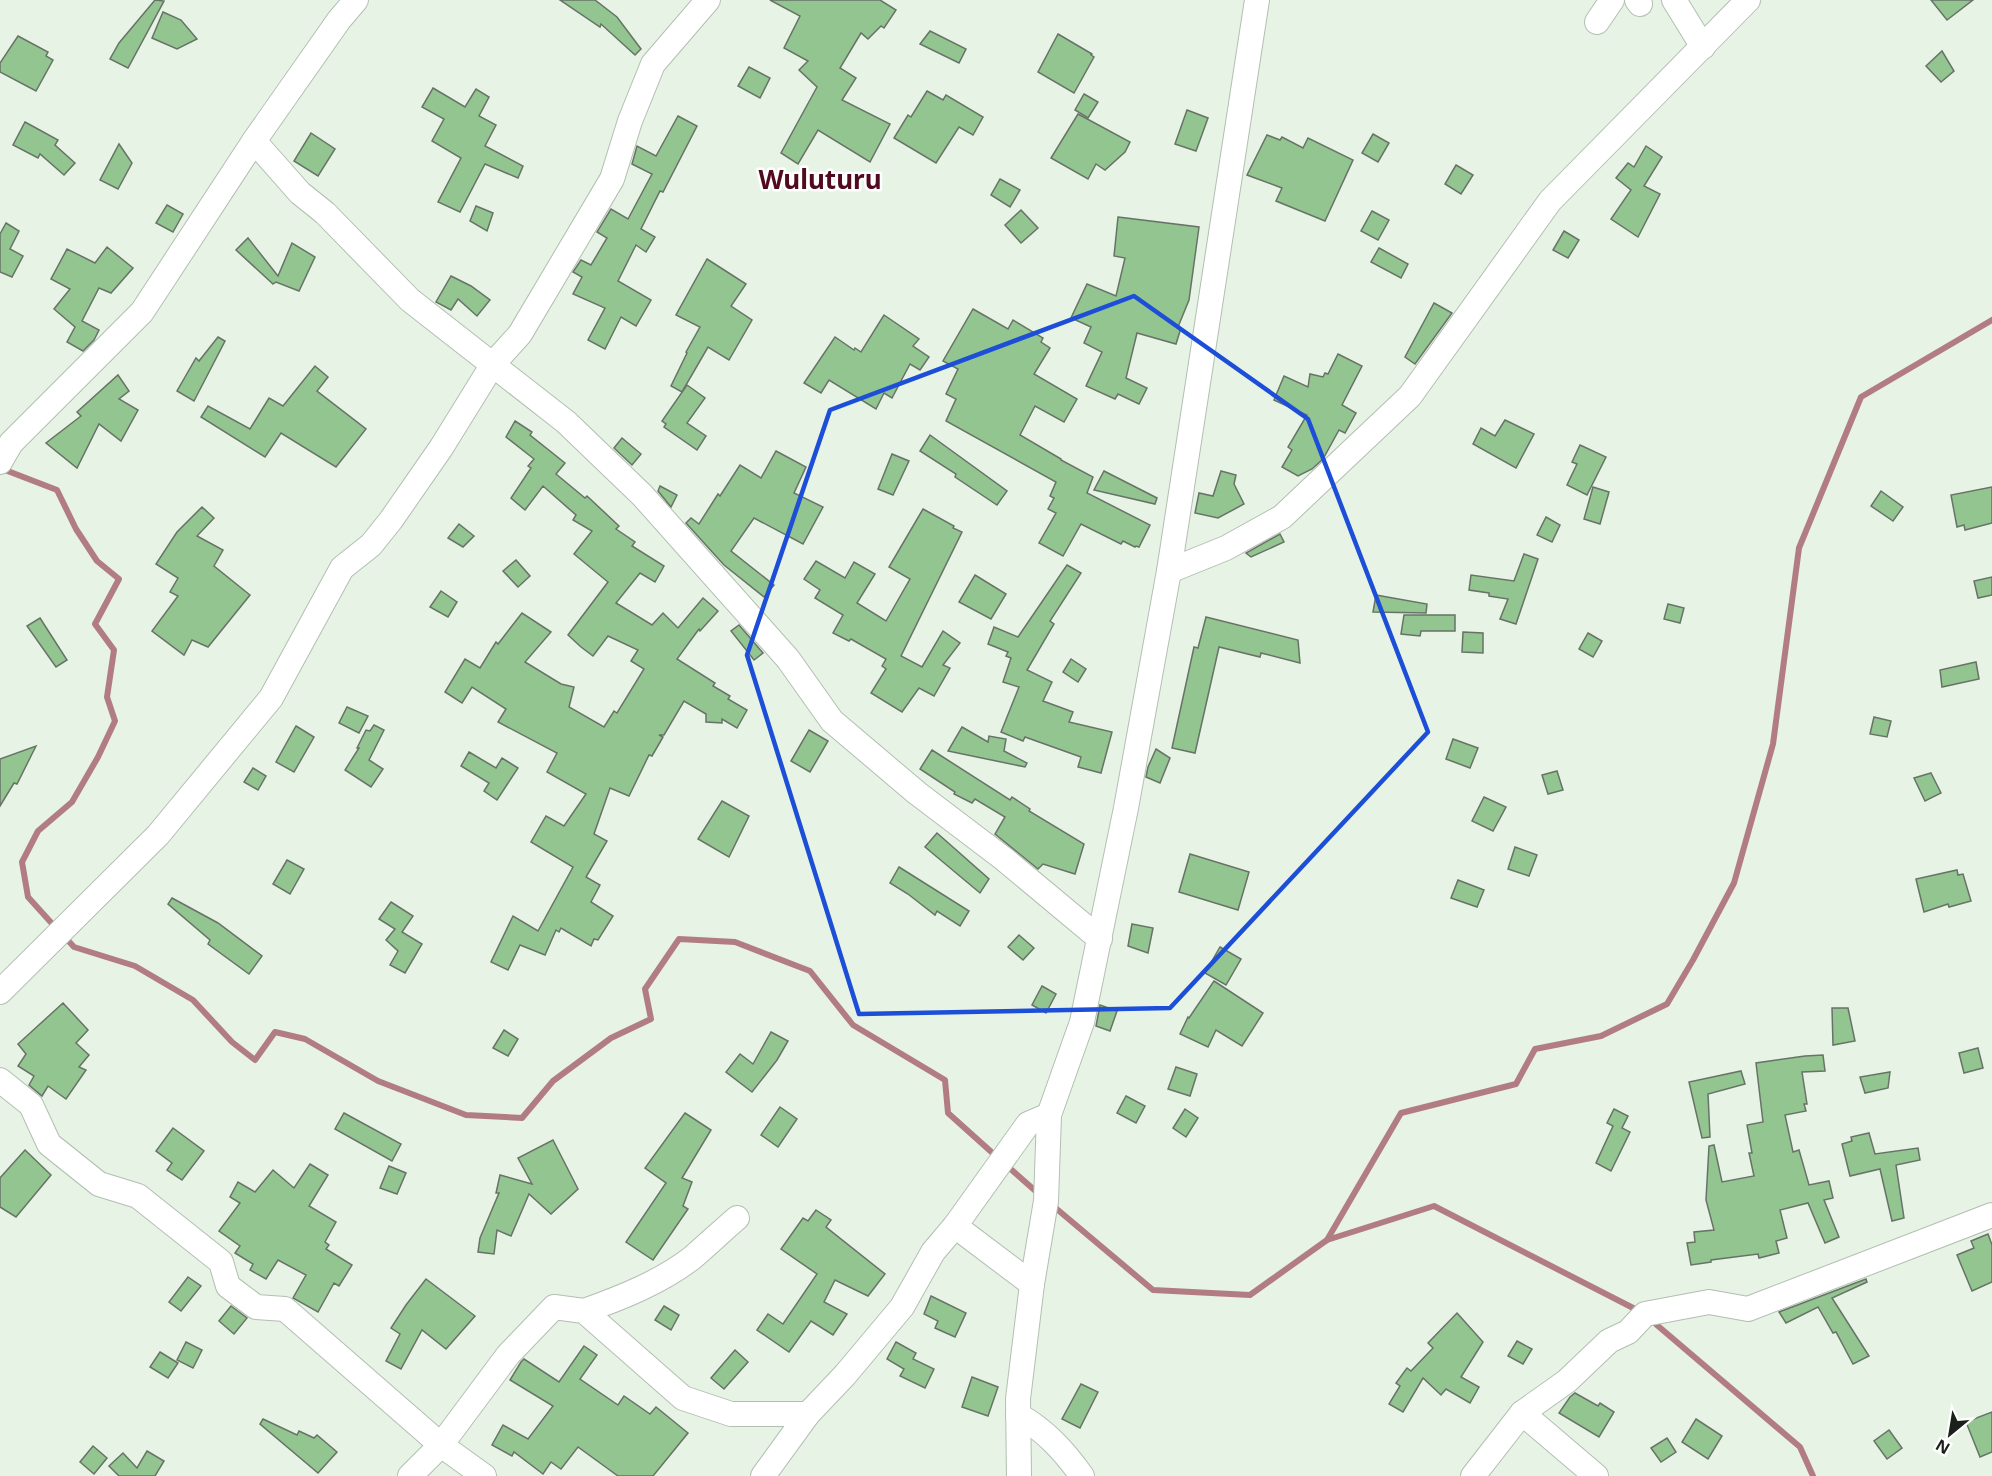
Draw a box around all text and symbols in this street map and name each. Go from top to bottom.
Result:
district label: Wuluturu [758,161,882,197]
north arrow [1920,1404,1980,1464]
text: N [1931,1434,1954,1460]

